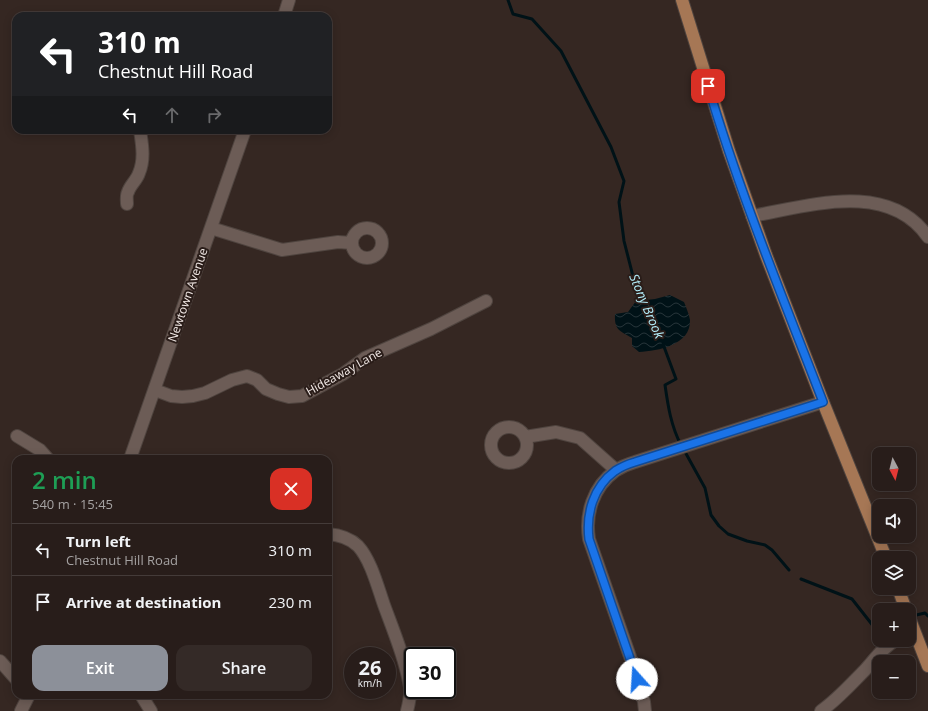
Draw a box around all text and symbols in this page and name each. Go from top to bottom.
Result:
text: 310 m [98,23,181,61]
icon: left [32,28,84,80]
text: Chestnut Hill Road [98,59,253,83]
pin [691,69,725,103]
icon: arrive [697,75,719,97]
icon: left [119,104,141,126]
icon: ahead [161,104,183,126]
icon: right [203,104,225,126]
street label: Newtown Avenue [164,245,212,344]
water label: Stony Brook [625,271,669,342]
street label: Hideaway Lane [303,343,385,400]
north arrow [872,447,916,491]
map controls [872,447,916,699]
text: 2 min [32,463,97,496]
button: close [270,468,312,510]
text: 540 m · 15:45 [32,495,113,513]
button: sound [872,499,916,543]
text: Turn left [66,531,131,551]
icon: left [32,539,54,561]
text: 310 m [268,540,312,560]
text: Chestnut Hill Road [66,551,178,569]
button: layers [872,551,916,595]
icon: arrive [32,591,54,613]
text: Arrive at destination [66,592,221,612]
text: 230 m [268,592,312,612]
button: + [872,603,916,647]
button: Exit [32,645,168,691]
button: Share [176,645,312,691]
speed limit sign: 30 [404,647,456,699]
text: 26 [359,654,381,681]
button: − [872,655,916,699]
position arrow [616,658,658,700]
text: km/h [358,676,382,690]

